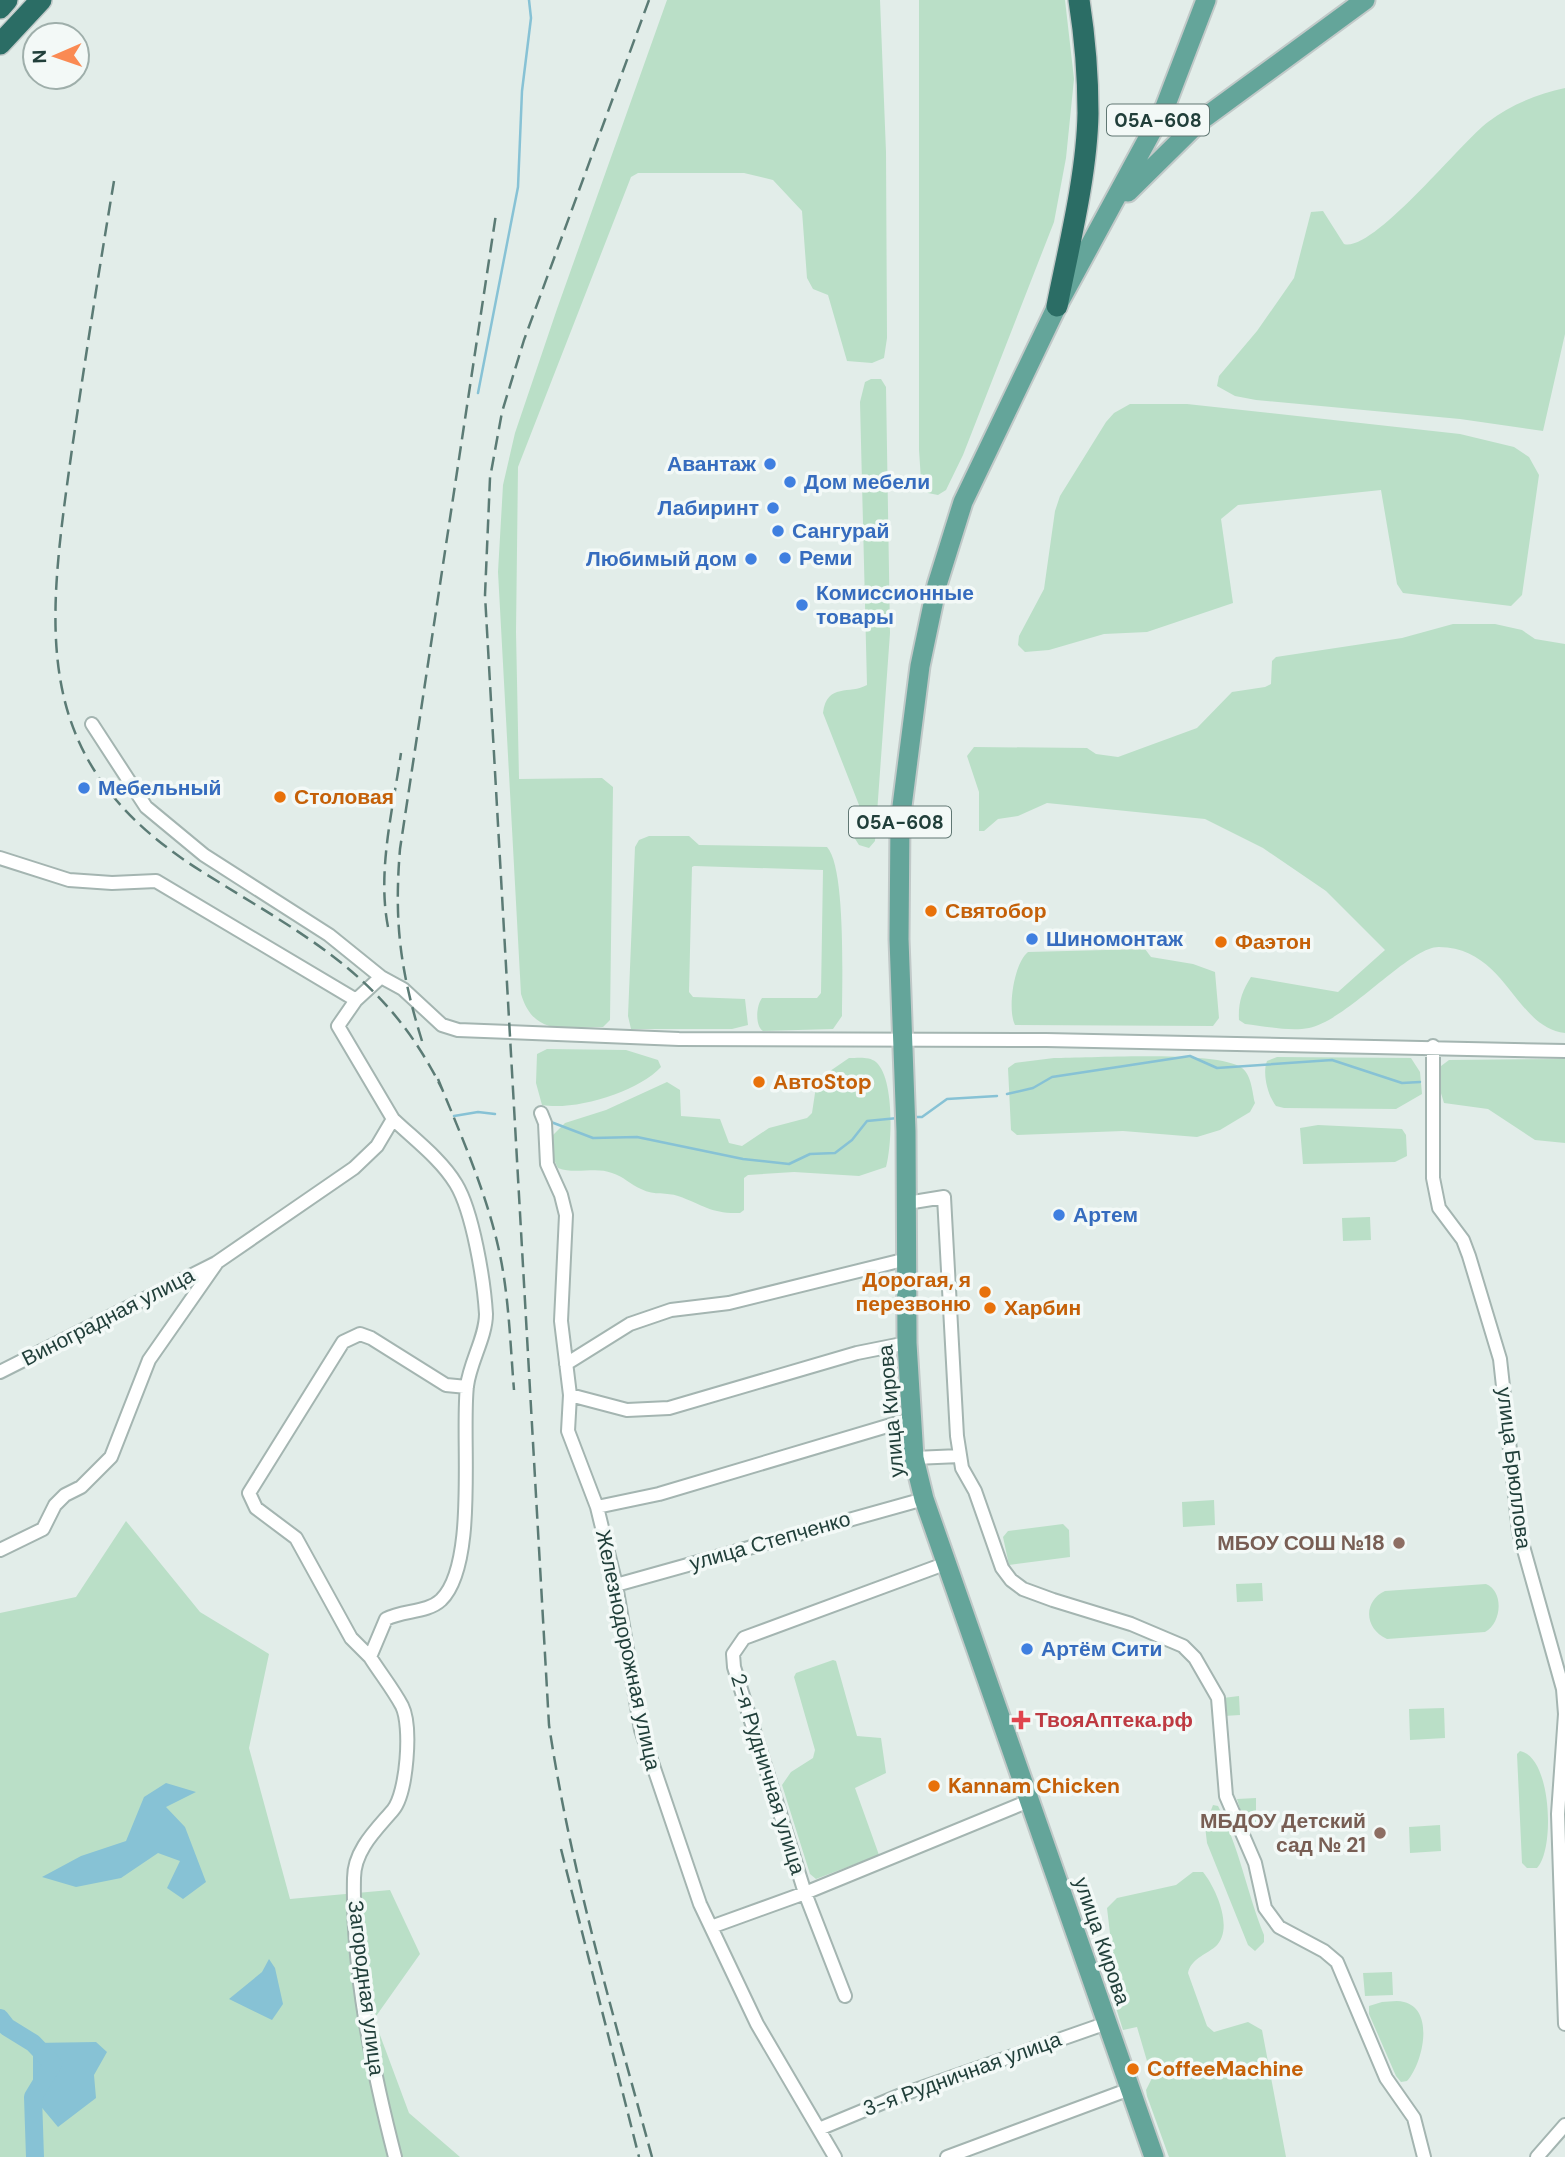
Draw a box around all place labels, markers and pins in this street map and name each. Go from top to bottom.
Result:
place label: Авантаж [667,450,757,478]
marker: Авантаж [762,456,778,472]
place label: Дом мебели [804,468,930,496]
marker: Дом мебели [782,474,798,490]
place label: Лабиринт [657,494,759,522]
marker: Лабиринт [765,500,781,516]
place label: Сангурай [792,517,889,545]
marker: Сангурай [770,523,786,539]
place label: Реми [799,544,852,572]
place label: Любимый дом [586,545,737,573]
marker: Реми [777,550,793,566]
marker: Любимый дом [743,551,759,567]
place label: Комиссионные товары [816,579,974,631]
marker: Комиссионные товары [794,597,810,613]
place label: Мебельный [98,774,221,802]
marker: Мебельный [76,780,92,796]
place label: Столовая [294,783,394,811]
marker: Столовая [272,789,288,805]
place label: Святобор [945,897,1047,925]
marker: Святобор [923,903,939,919]
place label: Шиномонтаж [1046,925,1184,953]
place label: Фаэтон [1235,928,1311,956]
marker: Шиномонтаж [1024,931,1040,947]
marker: Фаэтон [1213,934,1229,950]
place label: АвтоStop [773,1068,872,1096]
marker: АвтоStop [751,1074,767,1090]
place label: Артем [1073,1201,1138,1229]
marker: Артем [1051,1207,1067,1223]
place label: Дорогая, я перезвоню [856,1266,971,1318]
marker: Дорогая, я перезвоню [977,1284,993,1300]
place label: Харбин [1004,1294,1081,1322]
marker: Харбин [982,1300,998,1316]
place label: МБОУ СОШ №18 [1217,1529,1385,1557]
marker: МБОУ СОШ №18 [1391,1535,1407,1551]
place label: Артём Сити [1041,1635,1162,1663]
marker: Артём Сити [1019,1641,1035,1657]
place label: ТвояАптека.рф [1035,1706,1193,1734]
marker: ТвояАптека.рф [1013,1712,1029,1728]
place label: Kannam Chicken [948,1772,1120,1800]
marker: Kannam Chicken [926,1778,942,1794]
place label: МБДОУ Детский сад № 21 [1200,1807,1366,1859]
marker: МБДОУ Детский сад № 21 [1372,1825,1388,1841]
place label: CoffeeMachine [1147,2055,1304,2083]
marker: CoffeeMachine [1125,2061,1141,2077]

